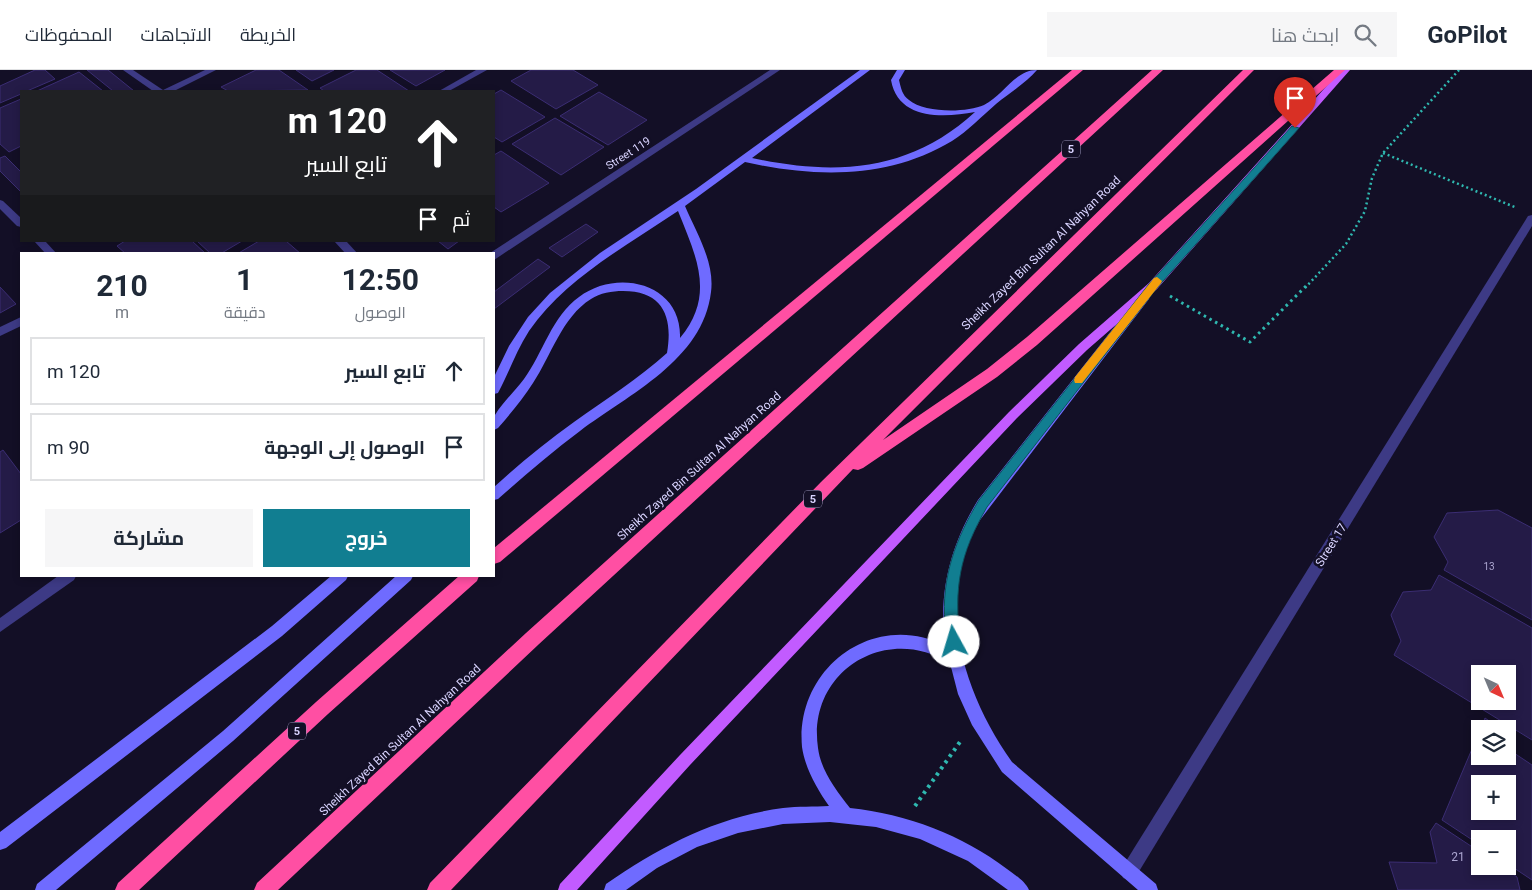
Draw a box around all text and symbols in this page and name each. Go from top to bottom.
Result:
search box [1047,12,1397,57]
icon: search [1351,21,1379,49]
text: GoPilot [1427,21,1507,49]
text: المحفوظات [25,24,113,45]
text: الاتجاهات [141,24,212,45]
text: الخريطة [240,24,296,45]
text: ابحث هنا [1271,24,1339,47]
pin [1274,77,1316,128]
icon: arrive [1281,84,1309,112]
text: 120 m [288,101,387,142]
icon: ahead [405,110,470,175]
street label: Street 119 [604,134,653,173]
road number: 5 [1062,140,1080,158]
text: تابع السير [305,152,387,177]
street label: Sheikh Zayed Bin Sultan Al Nahyan Road [959,173,1123,333]
icon: arrive [414,205,442,233]
text: ثم [452,208,470,231]
text: 1 [236,262,253,297]
text: 12:50 [342,262,419,297]
text: 210 [96,268,148,303]
text: m [115,303,129,322]
text: دقيقة [224,303,266,322]
text: الوصول [355,303,406,322]
icon: ahead [440,357,468,385]
text: 120 m [47,360,100,383]
text: تابع السير [345,360,425,383]
street label: Sheikh Zayed Bin Sultan Al Nahyan Road [614,389,784,543]
icon: arrive [440,433,468,461]
text: 90 m [47,436,90,459]
text: الوصول إلى الوجهة [264,436,425,459]
road number: 5 [804,490,822,508]
button: مشاركة [45,509,253,567]
button: خروج [263,509,470,567]
street label: Street 17 [1312,521,1350,569]
house number: 13 [1483,561,1495,572]
position arrow [927,615,979,667]
street label: Sheikh Zayed Bin Sultan Al Nahyan Road [316,661,484,819]
north arrow [1471,665,1516,710]
map controls [1471,665,1516,875]
button: layers [1471,720,1516,765]
road number: 5 [288,722,306,739]
button: + [1471,775,1516,820]
button: − [1471,830,1516,875]
house number: 21 [1451,850,1465,864]

